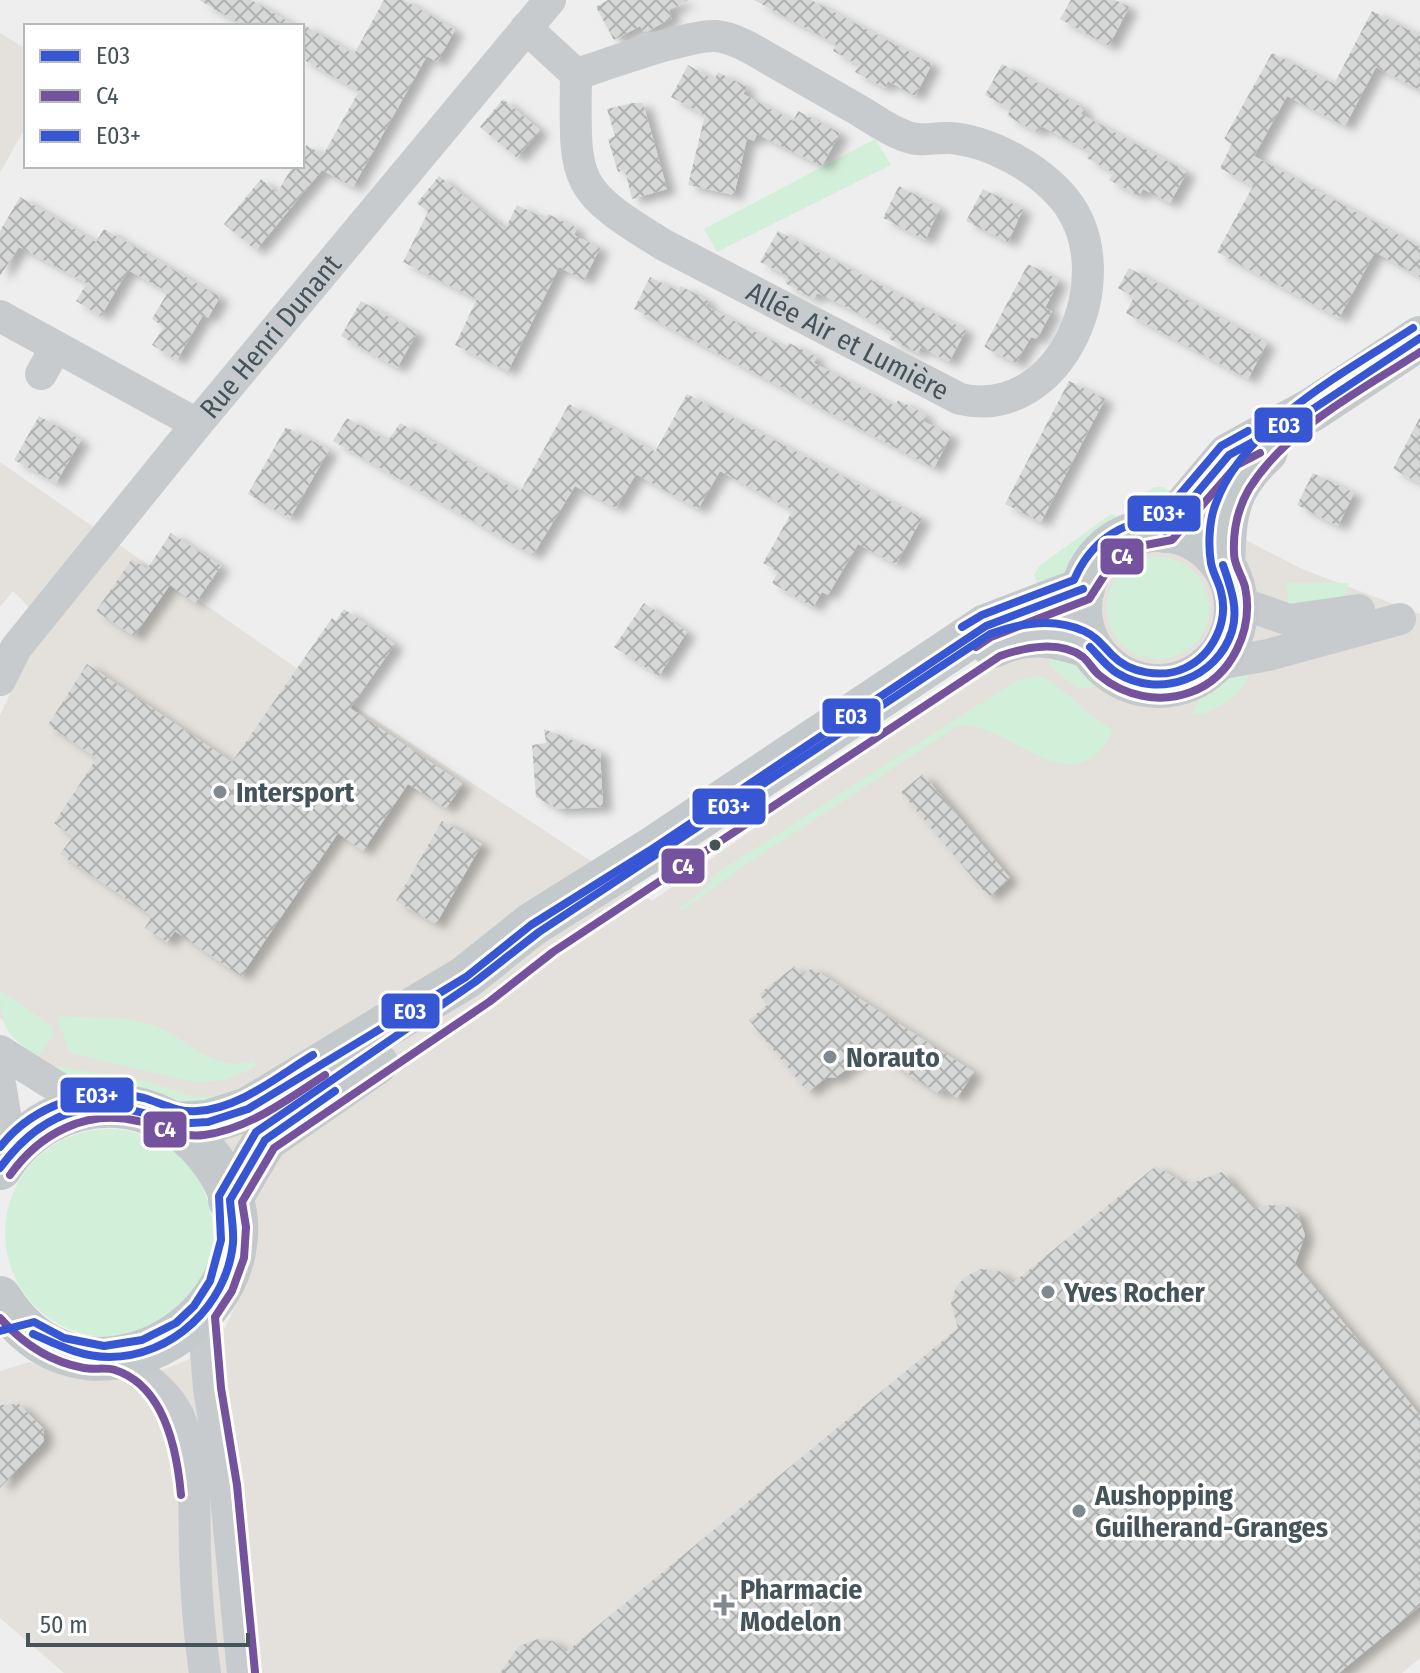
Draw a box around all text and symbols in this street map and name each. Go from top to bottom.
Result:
legend [24,24,304,168]
text: E03 [96,42,130,70]
text: C4 [96,82,119,110]
text: E03+ [96,122,141,150]
street label: Rue Henri Dunant [193,247,349,425]
street label: Allée Air et Lumière [741,275,954,407]
line badge: E03 [1253,406,1314,444]
text: E03 [1268,412,1300,439]
line badge: E03+ [1126,494,1202,533]
text: E03+ [1142,500,1186,527]
line badge: C4 [1099,537,1145,576]
text: C4 [1111,543,1133,570]
line badge: E03 [821,697,882,735]
text: E03 [835,703,867,730]
place label: Intersport [236,776,355,809]
marker: Intersport [211,783,229,801]
line badge: E03+ [691,787,767,826]
text: E03+ [707,793,751,820]
unlabelled marker [707,837,723,853]
line badge: C4 [660,847,706,885]
text: C4 [672,853,694,880]
line badge: E03 [380,992,441,1030]
text: E03 [394,998,426,1025]
place label: Norauto [846,1041,940,1074]
marker: Norauto [821,1048,839,1066]
line badge: E03+ [59,1076,135,1114]
text: E03+ [75,1082,119,1109]
line badge: C4 [142,1110,188,1149]
text: C4 [154,1116,176,1143]
place label: Yves Rocher [1063,1276,1205,1309]
marker: Yves Rocher [1039,1283,1057,1301]
place label: Aushopping Guilherand-Granges [1094,1479,1328,1544]
marker: Aushopping Guilherand-Granges [1070,1502,1088,1520]
place label: Pharmacie Modelon [740,1573,862,1638]
marker: Pharmacie Modelon [715,1596,733,1614]
scale bar [28,1597,248,1647]
text: 50 m [40,1611,88,1639]

